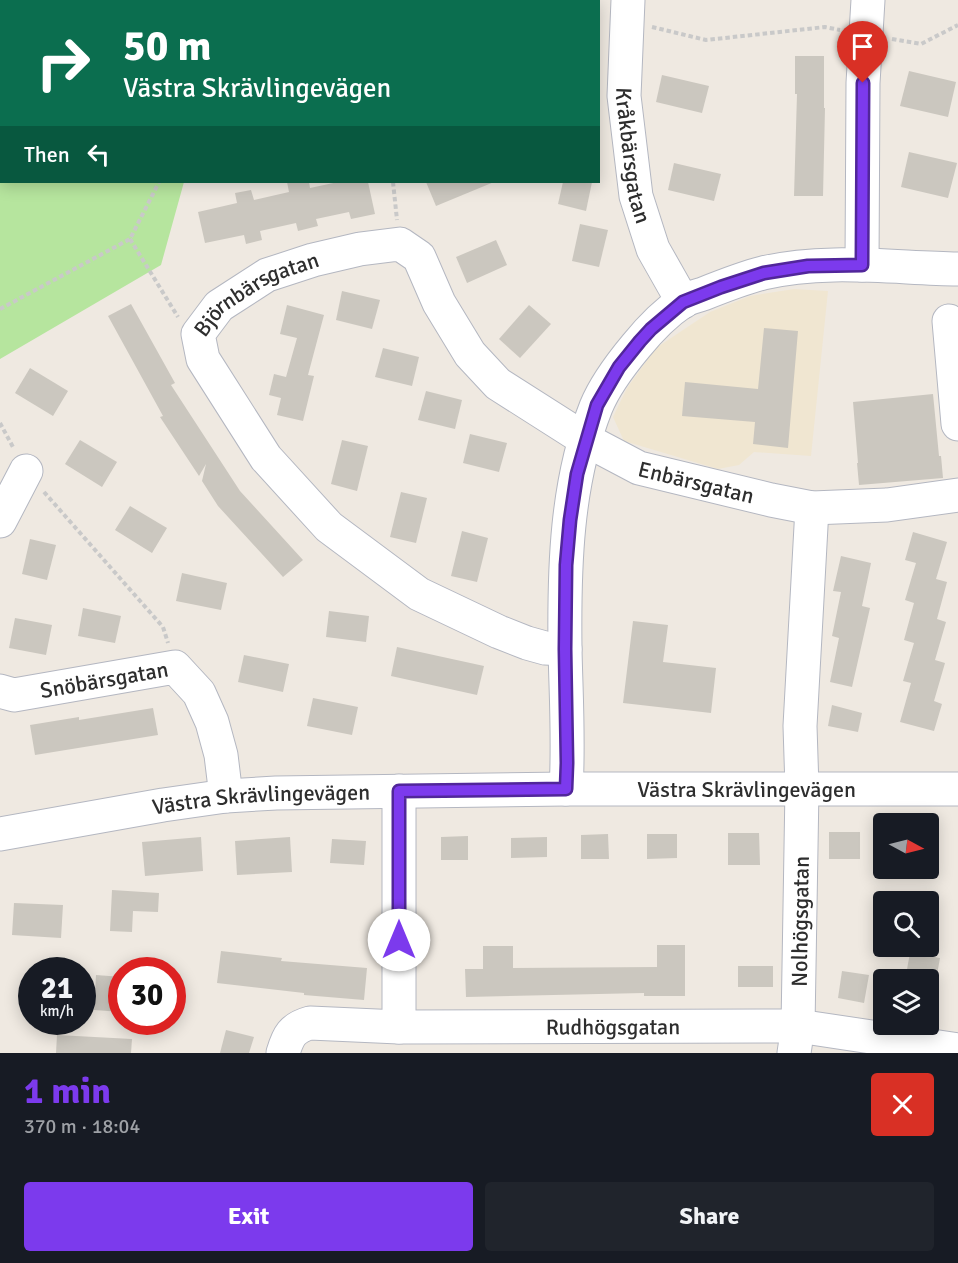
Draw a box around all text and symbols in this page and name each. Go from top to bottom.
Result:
text: 50 m [123,21,212,72]
pin [837,21,888,83]
icon: right [24,24,102,102]
icon: arrive [846,30,879,63]
text: Västra Skrävlingevägen [123,72,391,105]
street label: Kråkbärsgatan [610,87,657,227]
icon: left [82,138,115,171]
text: Then [24,141,70,168]
street label: Björnbärsgatan [188,246,322,342]
street label: Enbärsgatan [635,455,757,509]
street label: Snöbärsgatan [38,655,170,704]
street label: Västra Skrävlingevägen [637,776,856,803]
street label: Västra Skrävlingevägen [150,779,370,821]
north arrow [873,813,939,879]
map controls [873,813,939,1035]
street label: Nolhögsgatan [786,856,815,987]
button: search [873,891,939,957]
position arrow [367,908,431,972]
speed limit sign: 30 [108,957,186,1035]
button: layers [873,969,939,1035]
text: 21 [41,970,73,1007]
text: km/h [40,1002,74,1020]
street label: Rudhögsgatan [546,1013,680,1041]
text: 1 min [24,1069,111,1114]
button: close [871,1073,934,1136]
text: 370 m · 18:04 [24,1114,140,1139]
button: Exit [24,1182,473,1251]
button: Share [485,1182,934,1251]

